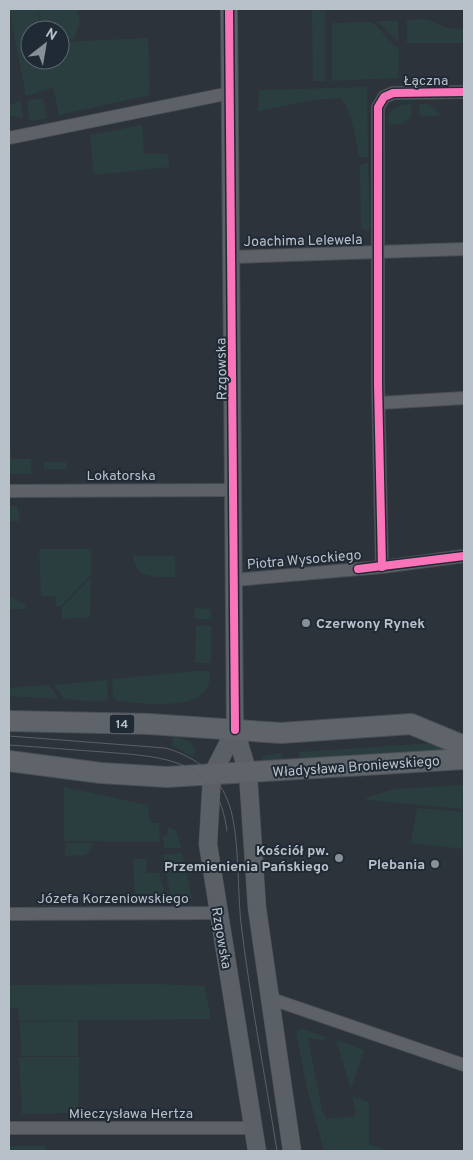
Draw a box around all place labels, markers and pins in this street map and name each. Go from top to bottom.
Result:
place label: Czerwony Rynek [316,616,425,633]
marker: Czerwony Rynek [300,617,312,629]
place label: Kościół pw. Przemienienia Pańskiego [164,843,329,876]
marker: Kościół pw. Przemienienia Pańskiego [333,852,345,864]
place label: Plebania [368,857,425,874]
marker: Plebania [429,858,441,870]

